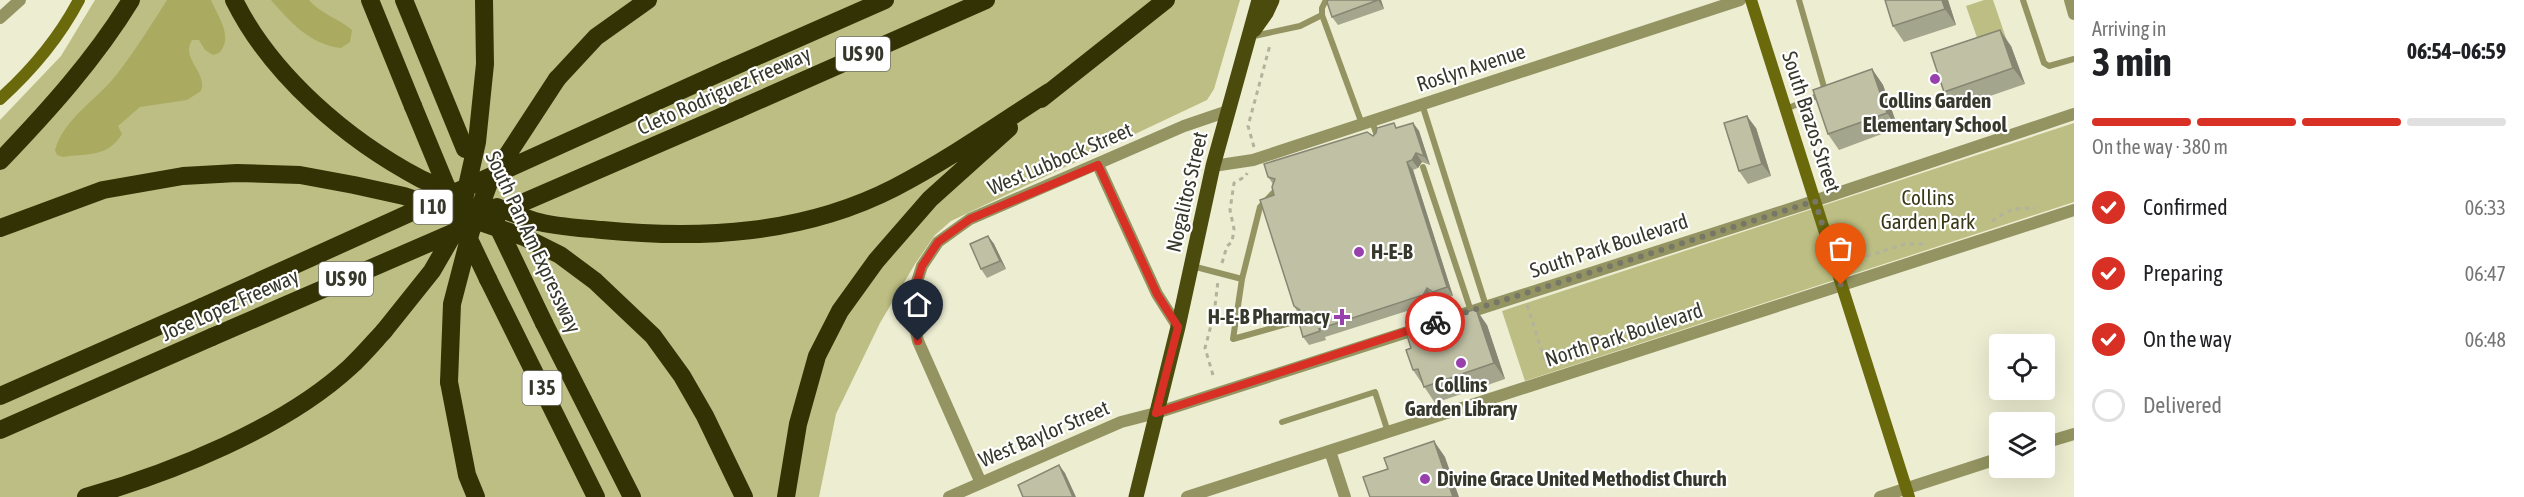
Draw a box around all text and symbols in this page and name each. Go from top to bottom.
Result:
text: Arriving in [2092,17,2166,40]
road number: US 90 [836,37,890,71]
street label: Roslyn Avenue [1413,38,1528,96]
text: 06:54–06:59 [2407,38,2506,64]
text: 3 min [2092,40,2172,84]
street label: Cleto Rodriguez Freeway [633,41,814,139]
street label: South Brazos Street [1778,48,1846,195]
marker: Collins Garden Elementary School [1928,72,1942,86]
place label: Collins Garden Elementary School [1863,88,2008,136]
street label: West Lubbock Street [984,117,1135,199]
street label: Nogalitos Street [1160,129,1212,254]
text: On the way · 380 m [2092,135,2228,158]
street label: South Pan Am Expressway [481,147,587,337]
park label: Collins Garden Park [1881,185,1975,233]
road number: I 10 [414,190,452,224]
icon: check [2092,191,2125,224]
text: Confirmed [2143,194,2228,220]
text: 06:33 [2465,196,2506,219]
street label: South Park Boulevard [1527,208,1691,282]
pin [1815,223,1866,285]
icon: bag [1824,232,1857,265]
place label: H-E-B [1371,239,1413,263]
marker: H-E-B [1352,245,1366,259]
icon: check [2092,257,2125,290]
text: Preparing [2143,260,2223,286]
road number: US 90 [319,262,373,296]
text: 06:47 [2465,262,2506,285]
street label: Jose Lopez Freeway [157,263,302,345]
pin [892,279,943,341]
icon: home [901,288,934,321]
courier [1405,292,1465,352]
street label: North Park Boulevard [1542,297,1706,371]
place label: H-E-B Pharmacy [1208,304,1330,328]
icon: bike [1419,306,1452,339]
marker: H-E-B Pharmacy [1335,310,1349,324]
icon: check [2092,323,2125,356]
text: On the way [2143,326,2232,352]
text: 06:48 [2465,328,2506,351]
map controls [1989,334,2055,478]
button: locate [1989,334,2055,400]
marker: Collins Garden Library [1454,356,1468,370]
road number: I 35 [522,371,562,405]
place label: Collins Garden Library [1405,372,1518,420]
text: Delivered [2143,392,2222,418]
street label: West Baylor Street [975,395,1112,471]
button: layers [1989,412,2055,478]
place label: Divine Grace United Methodist Church [1437,466,1727,490]
marker: Divine Grace United Methodist Church [1418,472,1432,486]

